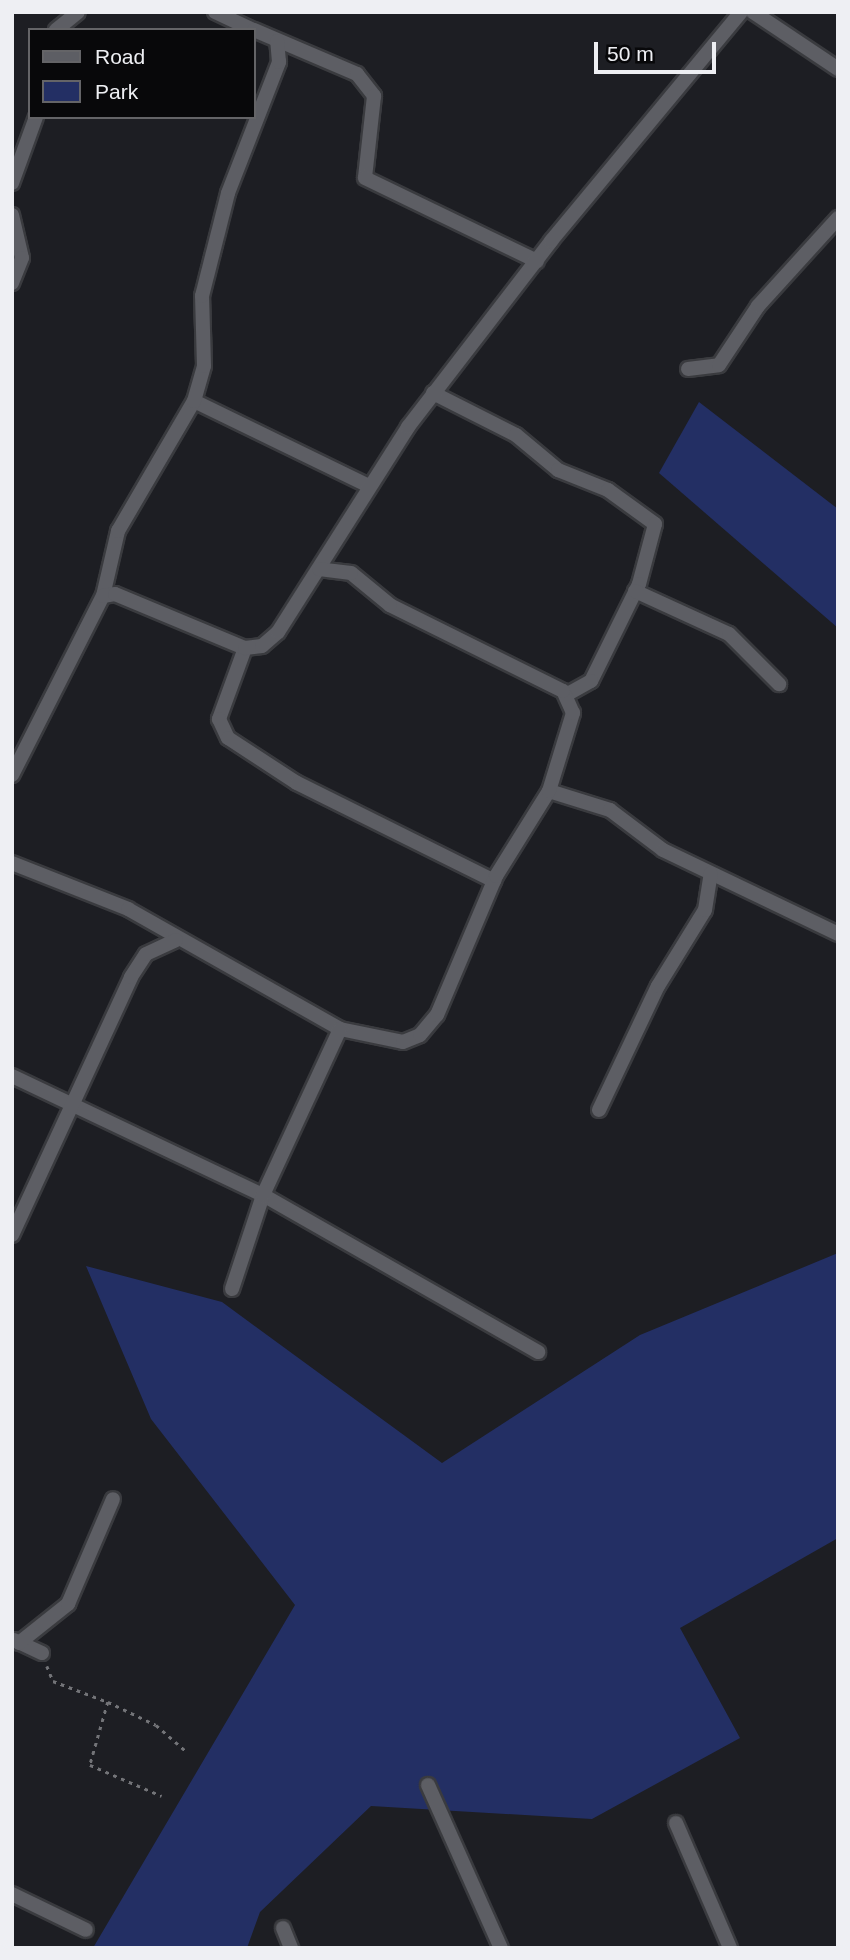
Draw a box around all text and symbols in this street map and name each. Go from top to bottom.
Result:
legend [28,28,256,119]
scale bar [598,28,720,72]
text: 50 m [607,42,654,65]
text: Road [95,45,145,68]
text: Park [95,80,138,103]

